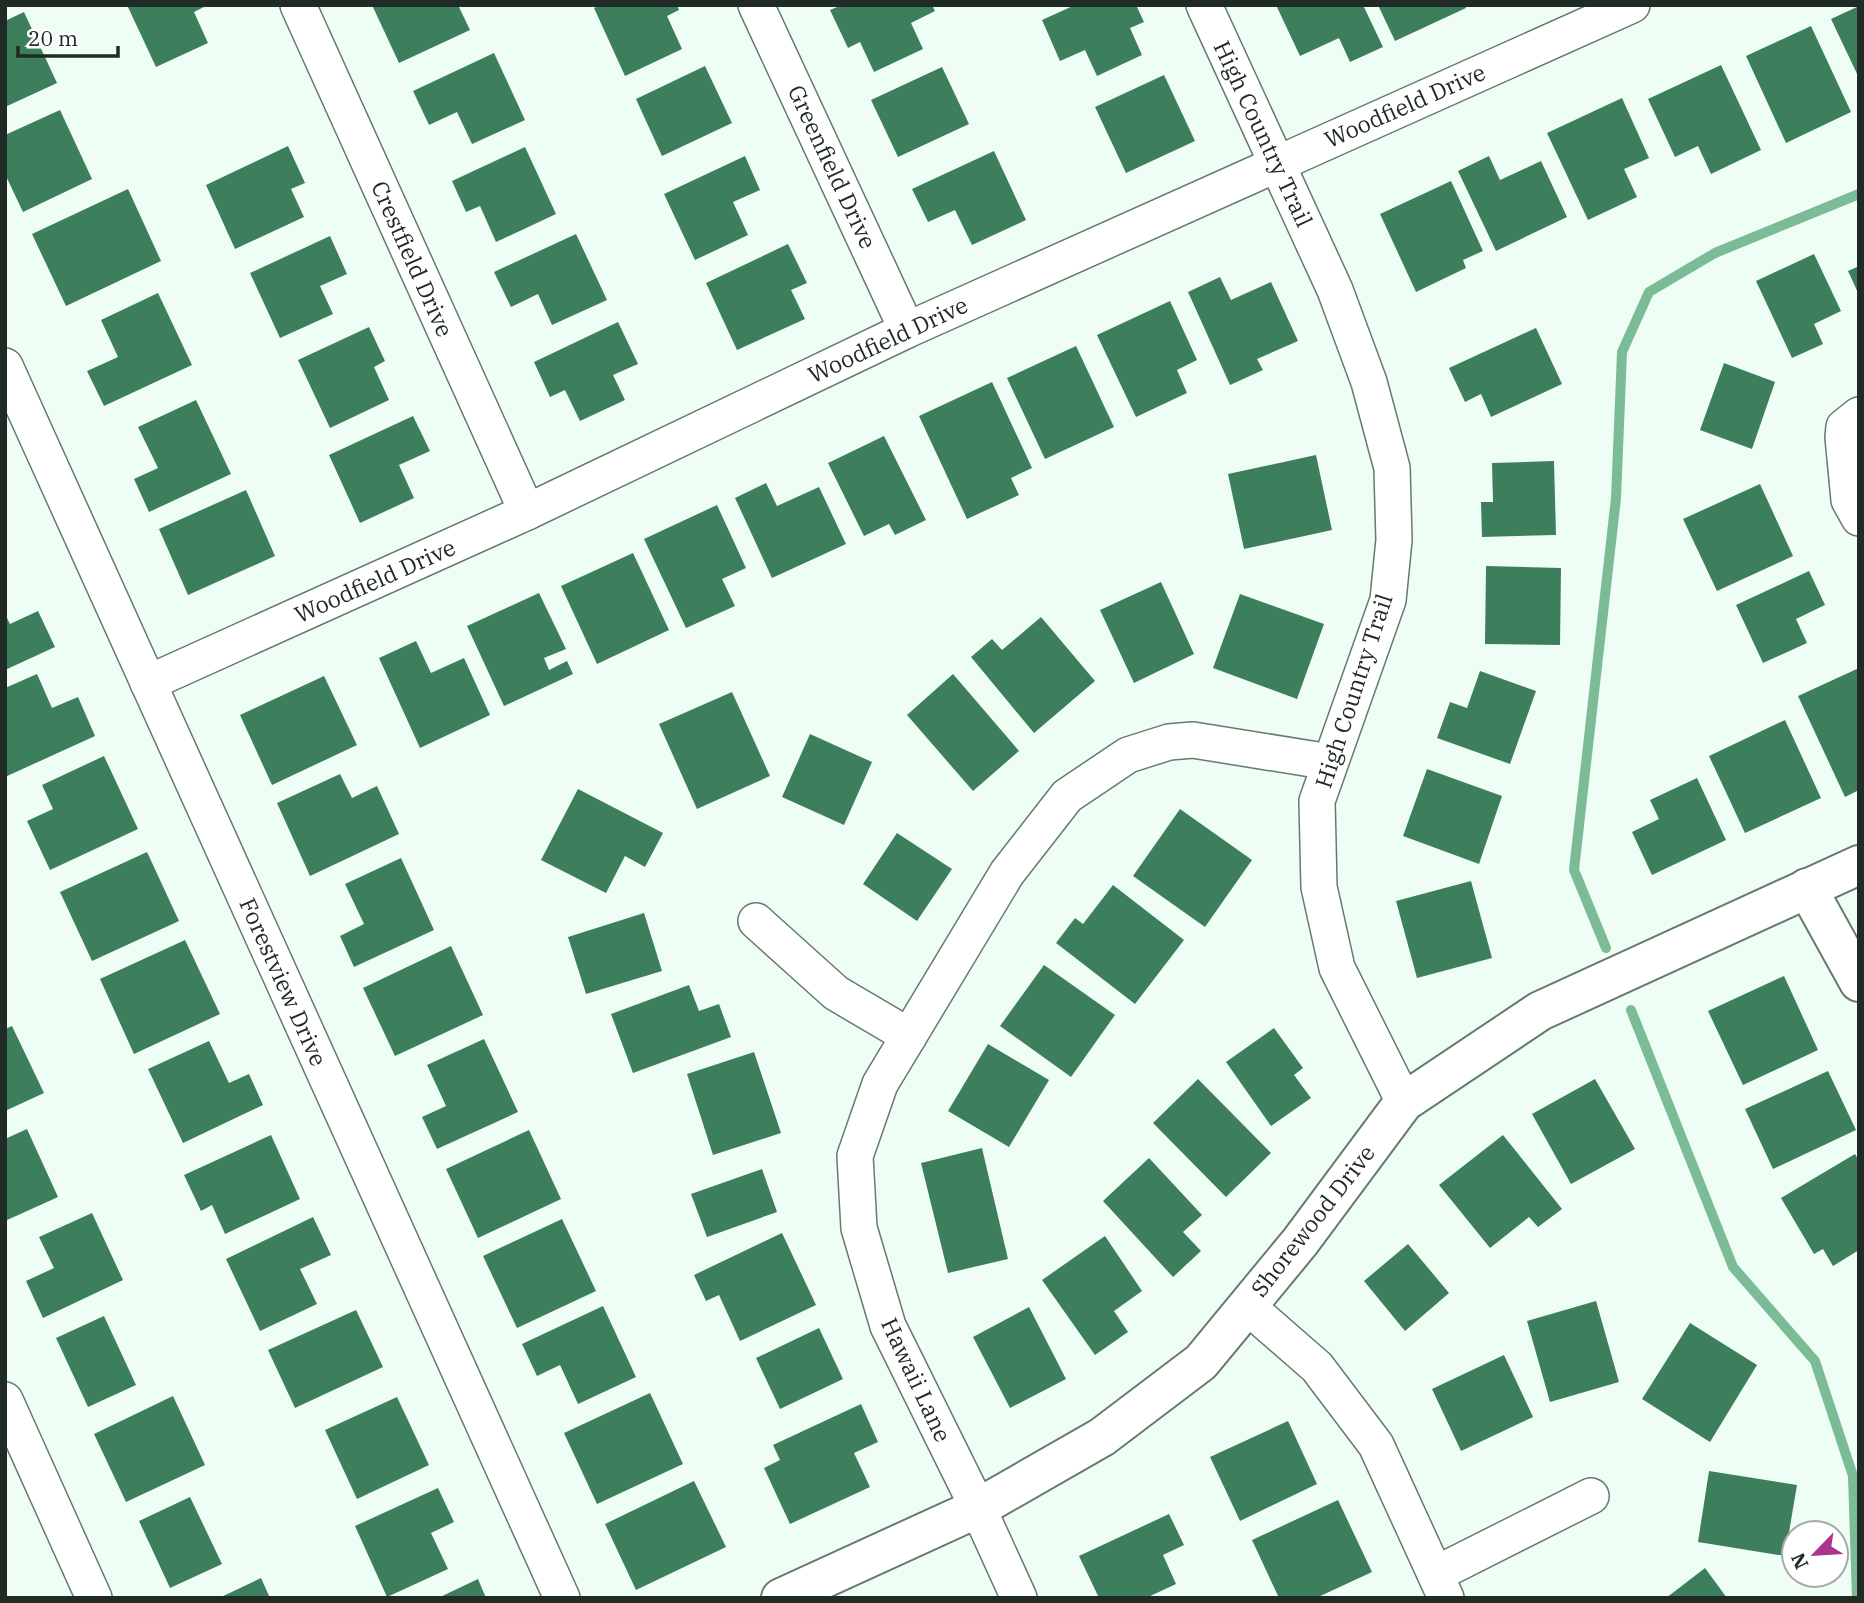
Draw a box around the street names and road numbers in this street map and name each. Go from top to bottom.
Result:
street label: High Country Trail [1208,36,1320,232]
street label: Woodfield Drive [1320,56,1490,154]
street label: Greenfield Drive [782,80,884,253]
street label: Crestfield Drive [365,176,461,341]
street label: Woodfield Drive [803,289,972,389]
street label: Woodfield Drive [290,531,460,629]
street label: High Country Trail [1308,590,1399,792]
street label: Forestview Drive [233,893,334,1070]
street label: Shorewood Drive [1243,1138,1381,1302]
street label: Hawaii Lane [875,1313,959,1447]

